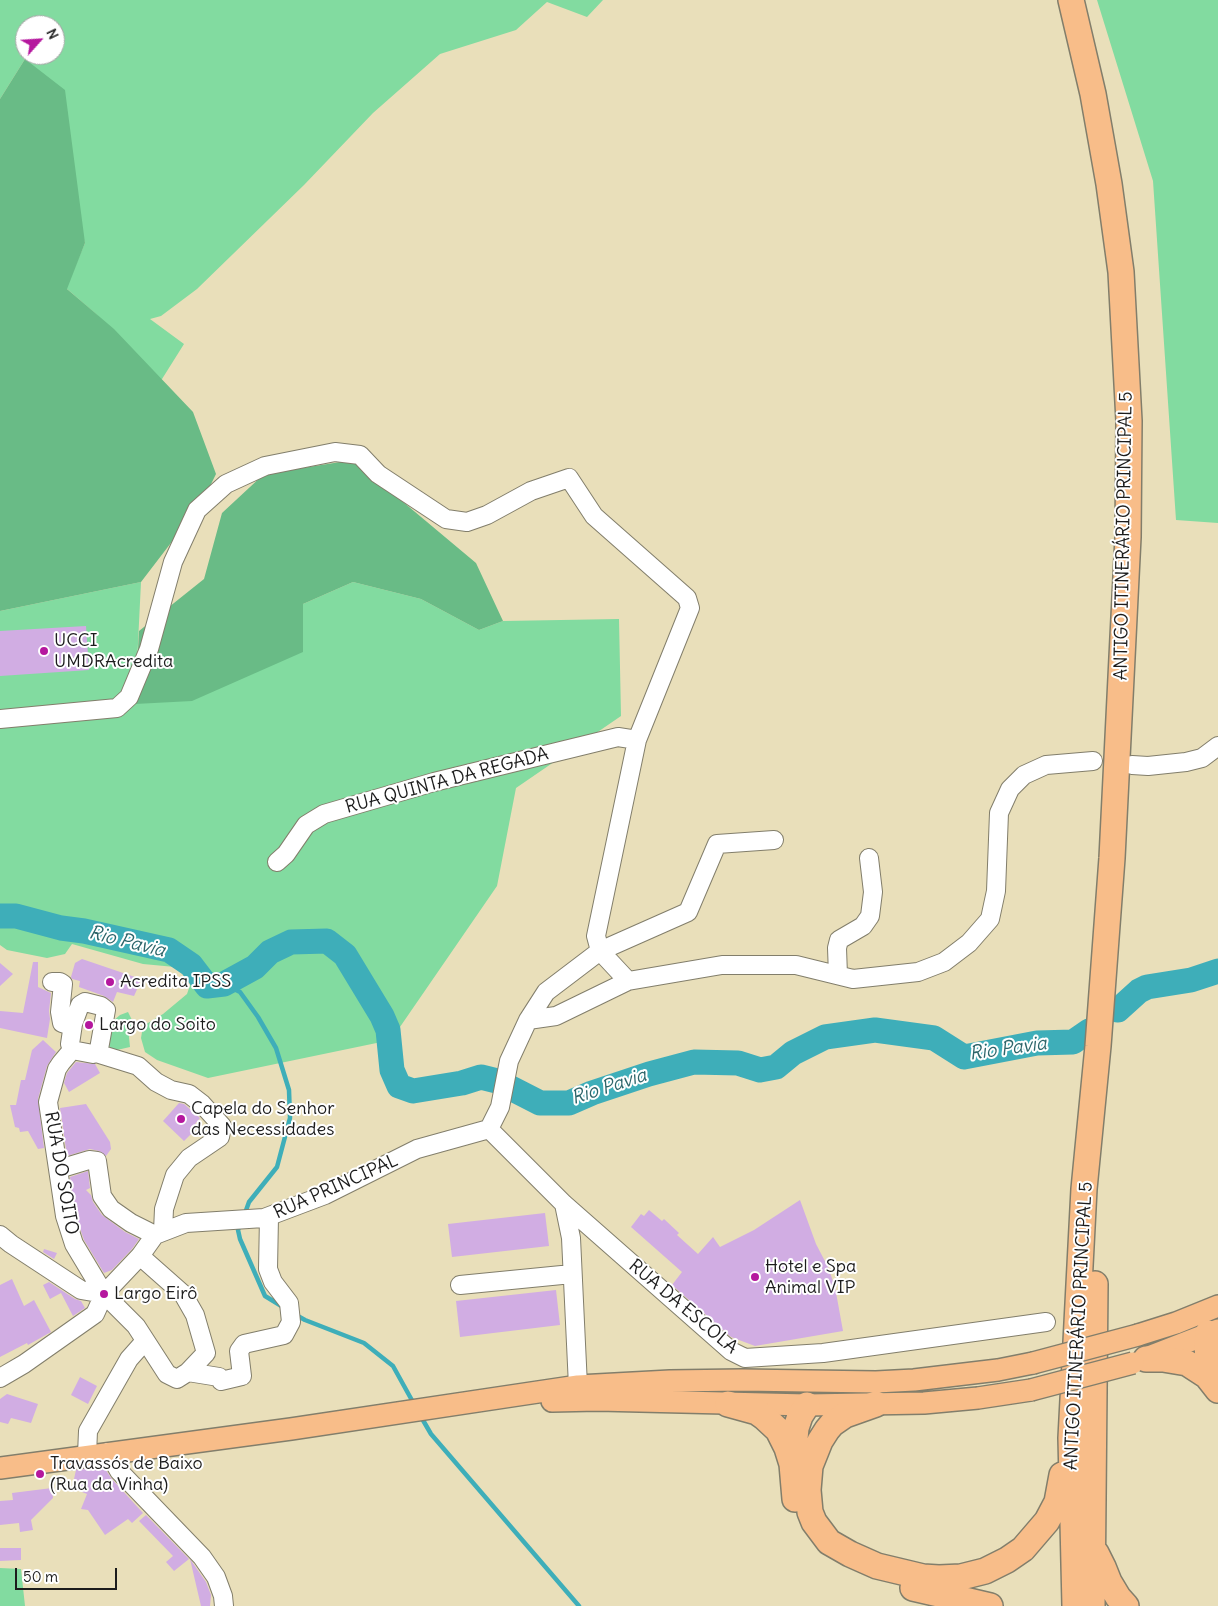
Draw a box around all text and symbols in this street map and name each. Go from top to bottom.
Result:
north arrow [15,15,65,65]
text: N [42,26,63,42]
street label: ANTIGO ITINERÁRIO PRINCIPAL 5 [1111,391,1137,681]
place label: UCCI UMDRAcredita [54,630,173,672]
marker: UCCI UMDRAcredita [38,645,50,657]
street label: RUA QUINTA DA REGADA [343,743,551,819]
water label: Rio Pavia [87,922,167,962]
place label: Acredita IPSS [120,971,231,993]
marker: Acredita IPSS [104,976,116,988]
place label: Largo do Soito [99,1014,216,1036]
marker: Largo do Soito [83,1019,95,1031]
water label: Rio Pavia [968,1032,1048,1066]
water label: Rio Pavia [569,1064,649,1110]
place label: Capela do Senhor das Necessidades [191,1098,334,1140]
street label: RUA DO SOITO [40,1110,82,1236]
marker: Capela do Senhor das Necessidades [175,1113,187,1125]
street label: RUA PRINCIPAL [271,1150,401,1224]
street label: ANTIGO ITINERÁRIO PRINCIPAL 5 [1061,1181,1097,1471]
street label: RUA DA ESCOLA [624,1255,742,1359]
place label: Hotel e Spa Animal VIP [765,1256,856,1298]
marker: Hotel e Spa Animal VIP [749,1271,761,1283]
place label: Largo Eirô [114,1283,197,1305]
marker: Largo Eirô [98,1288,110,1300]
place label: Travassós de Baixo (Rua da Vinha) [50,1453,203,1496]
marker: Travassós de Baixo (Rua da Vinha) [34,1468,46,1480]
scale bar [18,1558,120,1590]
text: 50 m [23,1567,58,1586]

